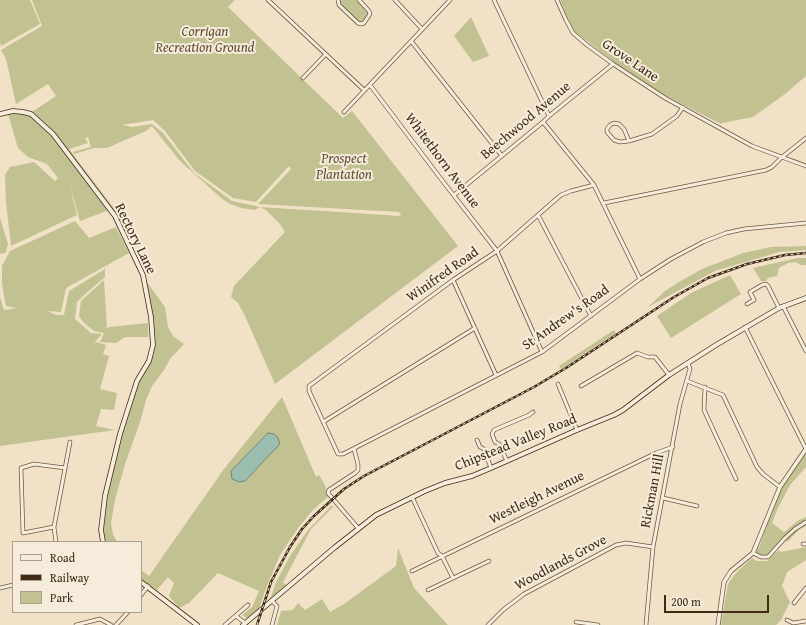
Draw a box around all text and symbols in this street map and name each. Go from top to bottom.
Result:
park label: Corrigan Recreation Ground [155,24,255,56]
street label: Grove Lane [598,36,662,86]
street label: Beechwood Avenue [478,78,574,164]
street label: Whitethorn Avenue [401,110,483,212]
park label: Prospect Plantation [316,151,372,184]
street label: Rectory Lane [111,201,159,277]
street label: Winifred Road [404,244,482,306]
street label: St Andrew's Road [519,282,613,354]
street label: Chipstead Valley Road [453,411,579,475]
street label: Rickman Hill [638,453,668,529]
street label: Westleigh Avenue [487,468,587,528]
street label: Woodlands Grove [512,532,610,594]
legend [12,541,142,613]
text: Road [50,549,75,566]
text: Railway [50,569,89,586]
scale bar [666,587,771,613]
text: Park [50,589,73,606]
text: 200 m [671,593,701,610]

